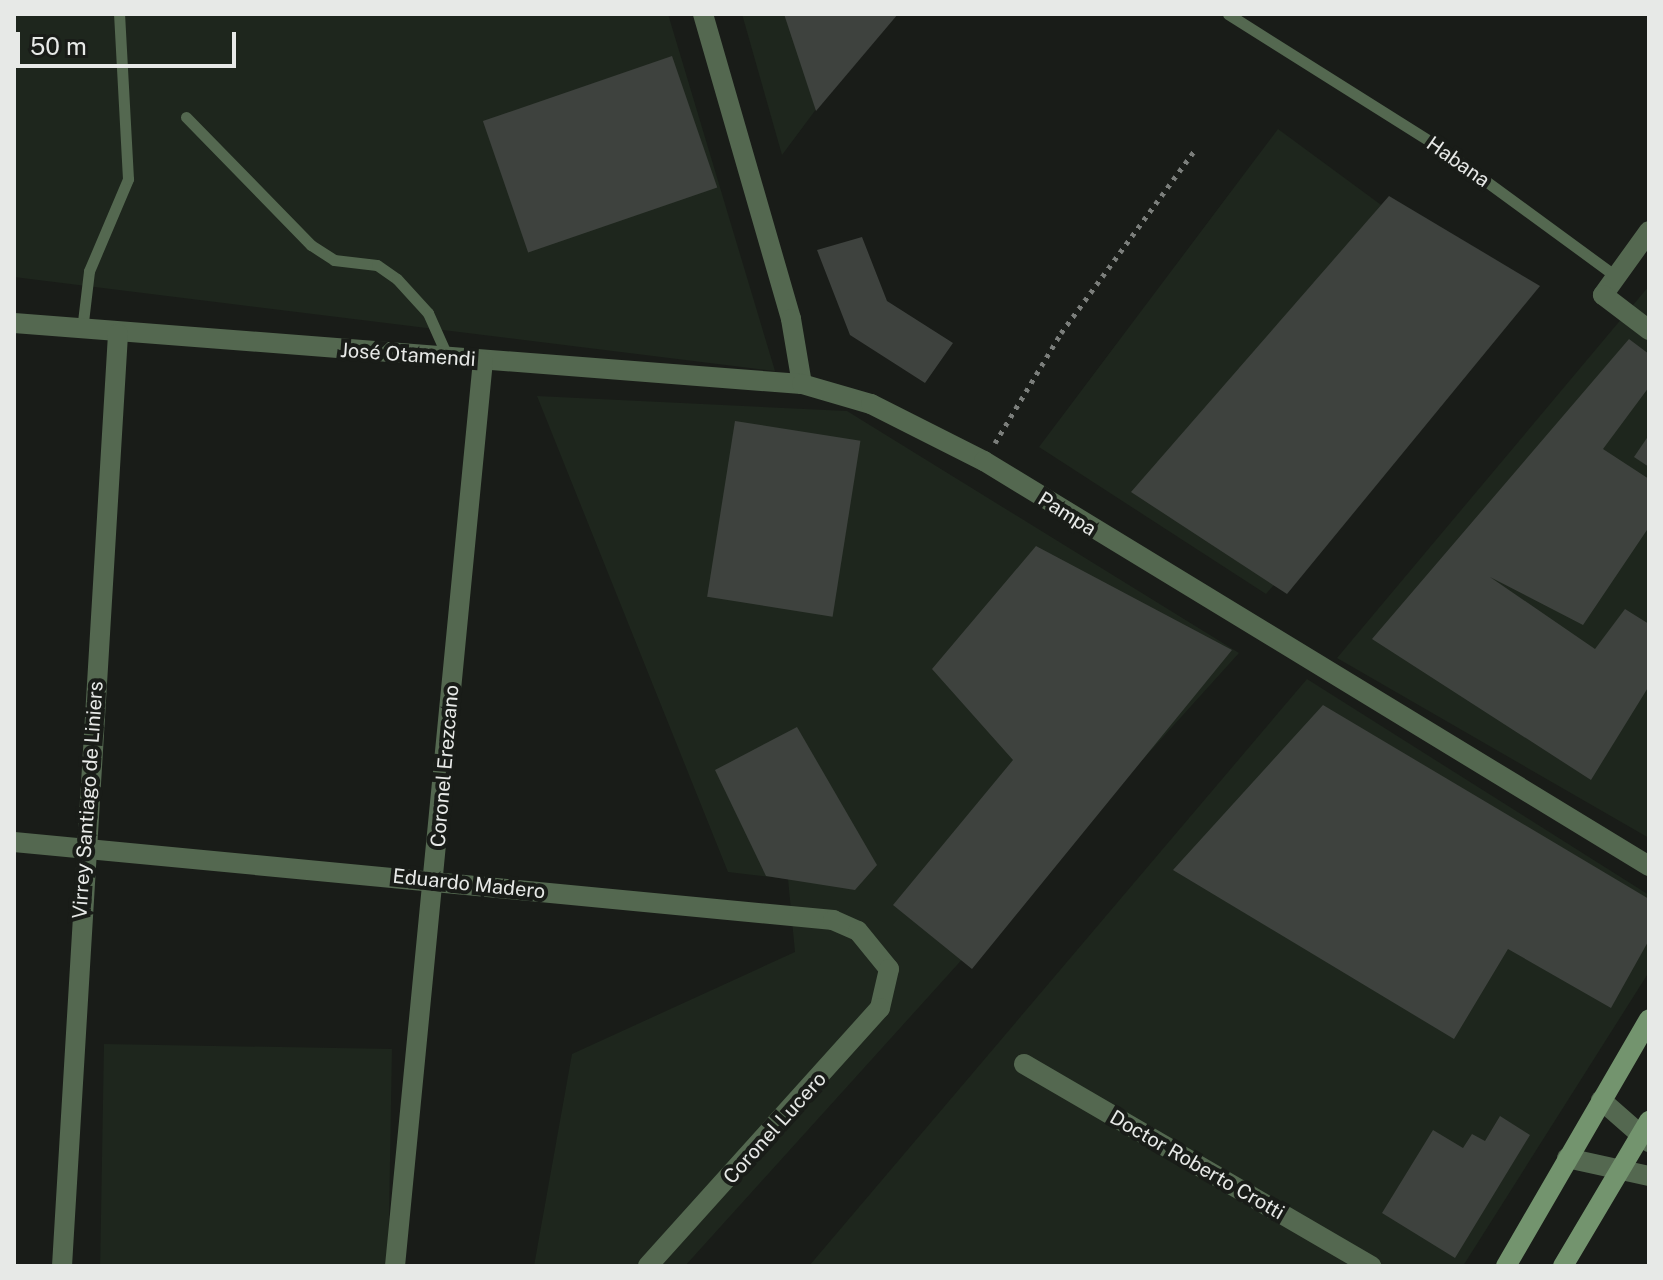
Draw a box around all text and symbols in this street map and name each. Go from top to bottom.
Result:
scale bar [20,16,240,66]
text: 50 m [30,32,87,60]
street label: Habana [1422,132,1494,192]
street label: José Otamendi [339,338,477,372]
street label: Pampa [1034,487,1100,541]
street label: Virrey Santiago de Liniers [68,680,108,920]
street label: Coronel Erezcano [426,684,464,848]
street label: Eduardo Madero [391,864,547,904]
street label: Coronel Lucero [719,1067,831,1189]
street label: Doctor Roberto Crotti [1105,1105,1289,1225]

